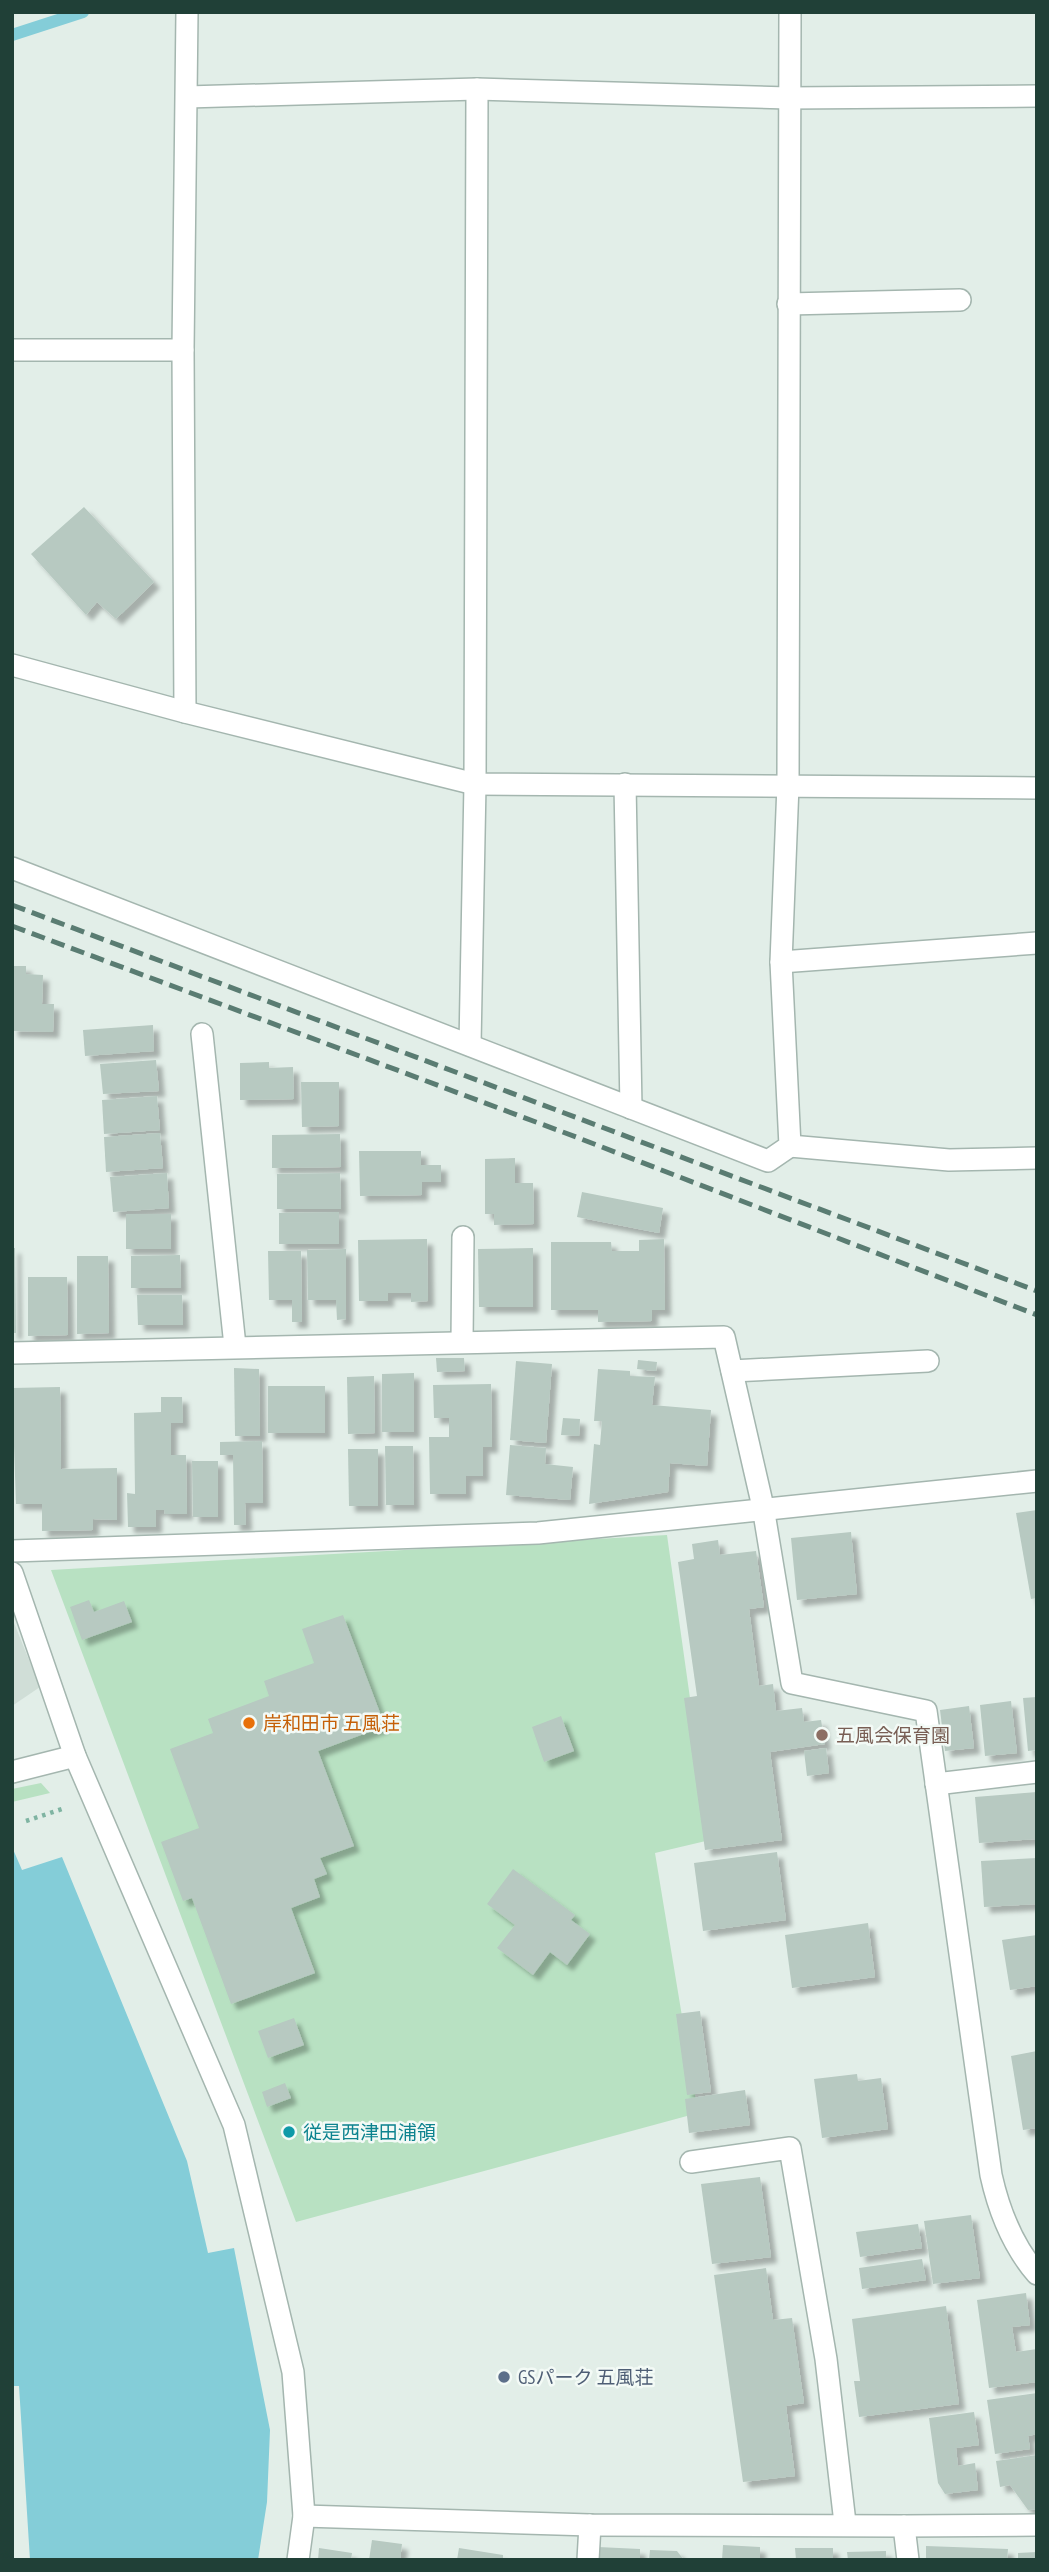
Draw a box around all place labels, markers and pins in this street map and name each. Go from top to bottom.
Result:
place label: 岸和田市 五風荘 [263,1711,400,1735]
marker: 岸和田市 五風荘 [241,1715,257,1731]
place label: 五風会保育園 [836,1723,950,1747]
marker: 五風会保育園 [814,1727,830,1743]
place label: 従是西津田浦領 [303,2120,436,2144]
marker: 従是西津田浦領 [281,2124,297,2140]
place label: GSパーク 五風荘 [518,2365,654,2389]
marker: GSパーク 五風荘 [496,2369,512,2385]

